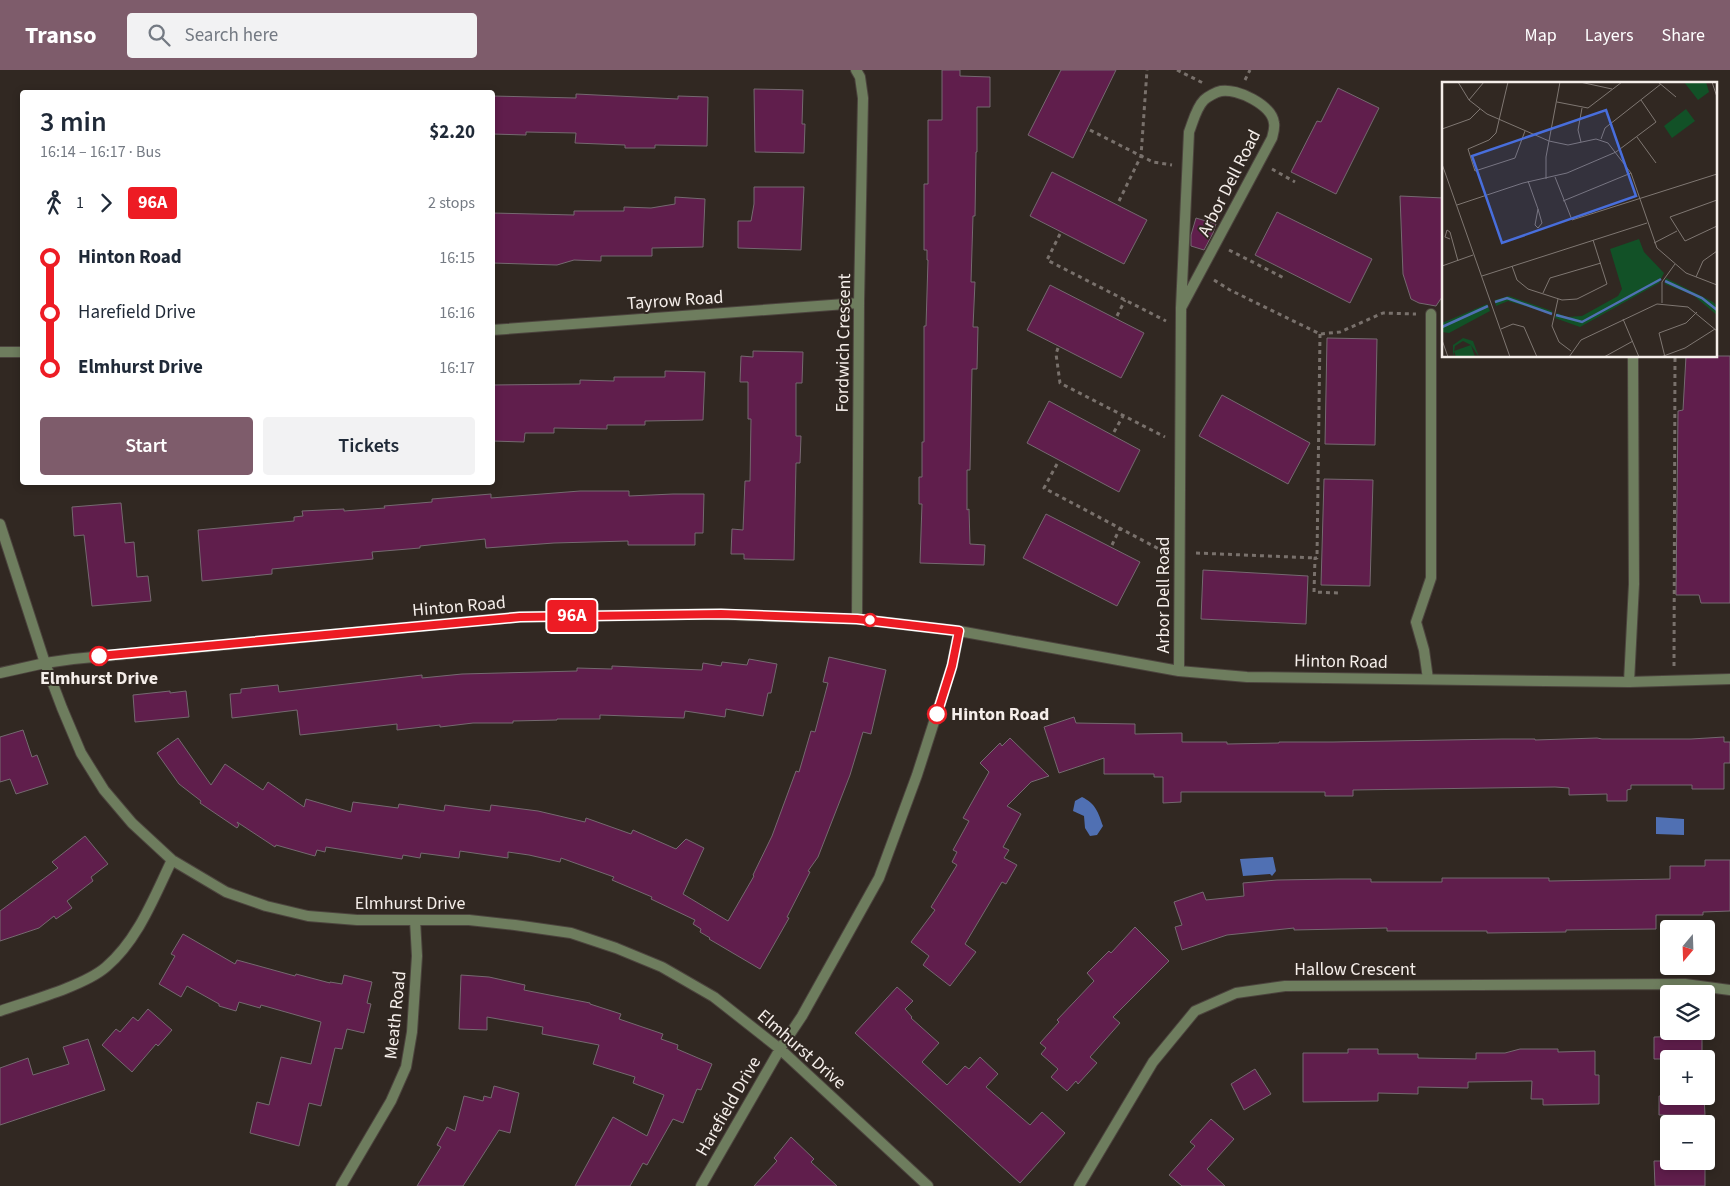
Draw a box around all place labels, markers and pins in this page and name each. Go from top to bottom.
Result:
unlabelled marker [863,613,877,627]
marker: Elmhurst Drive [89,646,109,666]
place label: Elmhurst Drive [40,666,158,691]
place label: Hinton Road [951,702,1049,727]
marker: Hinton Road [927,704,947,724]

